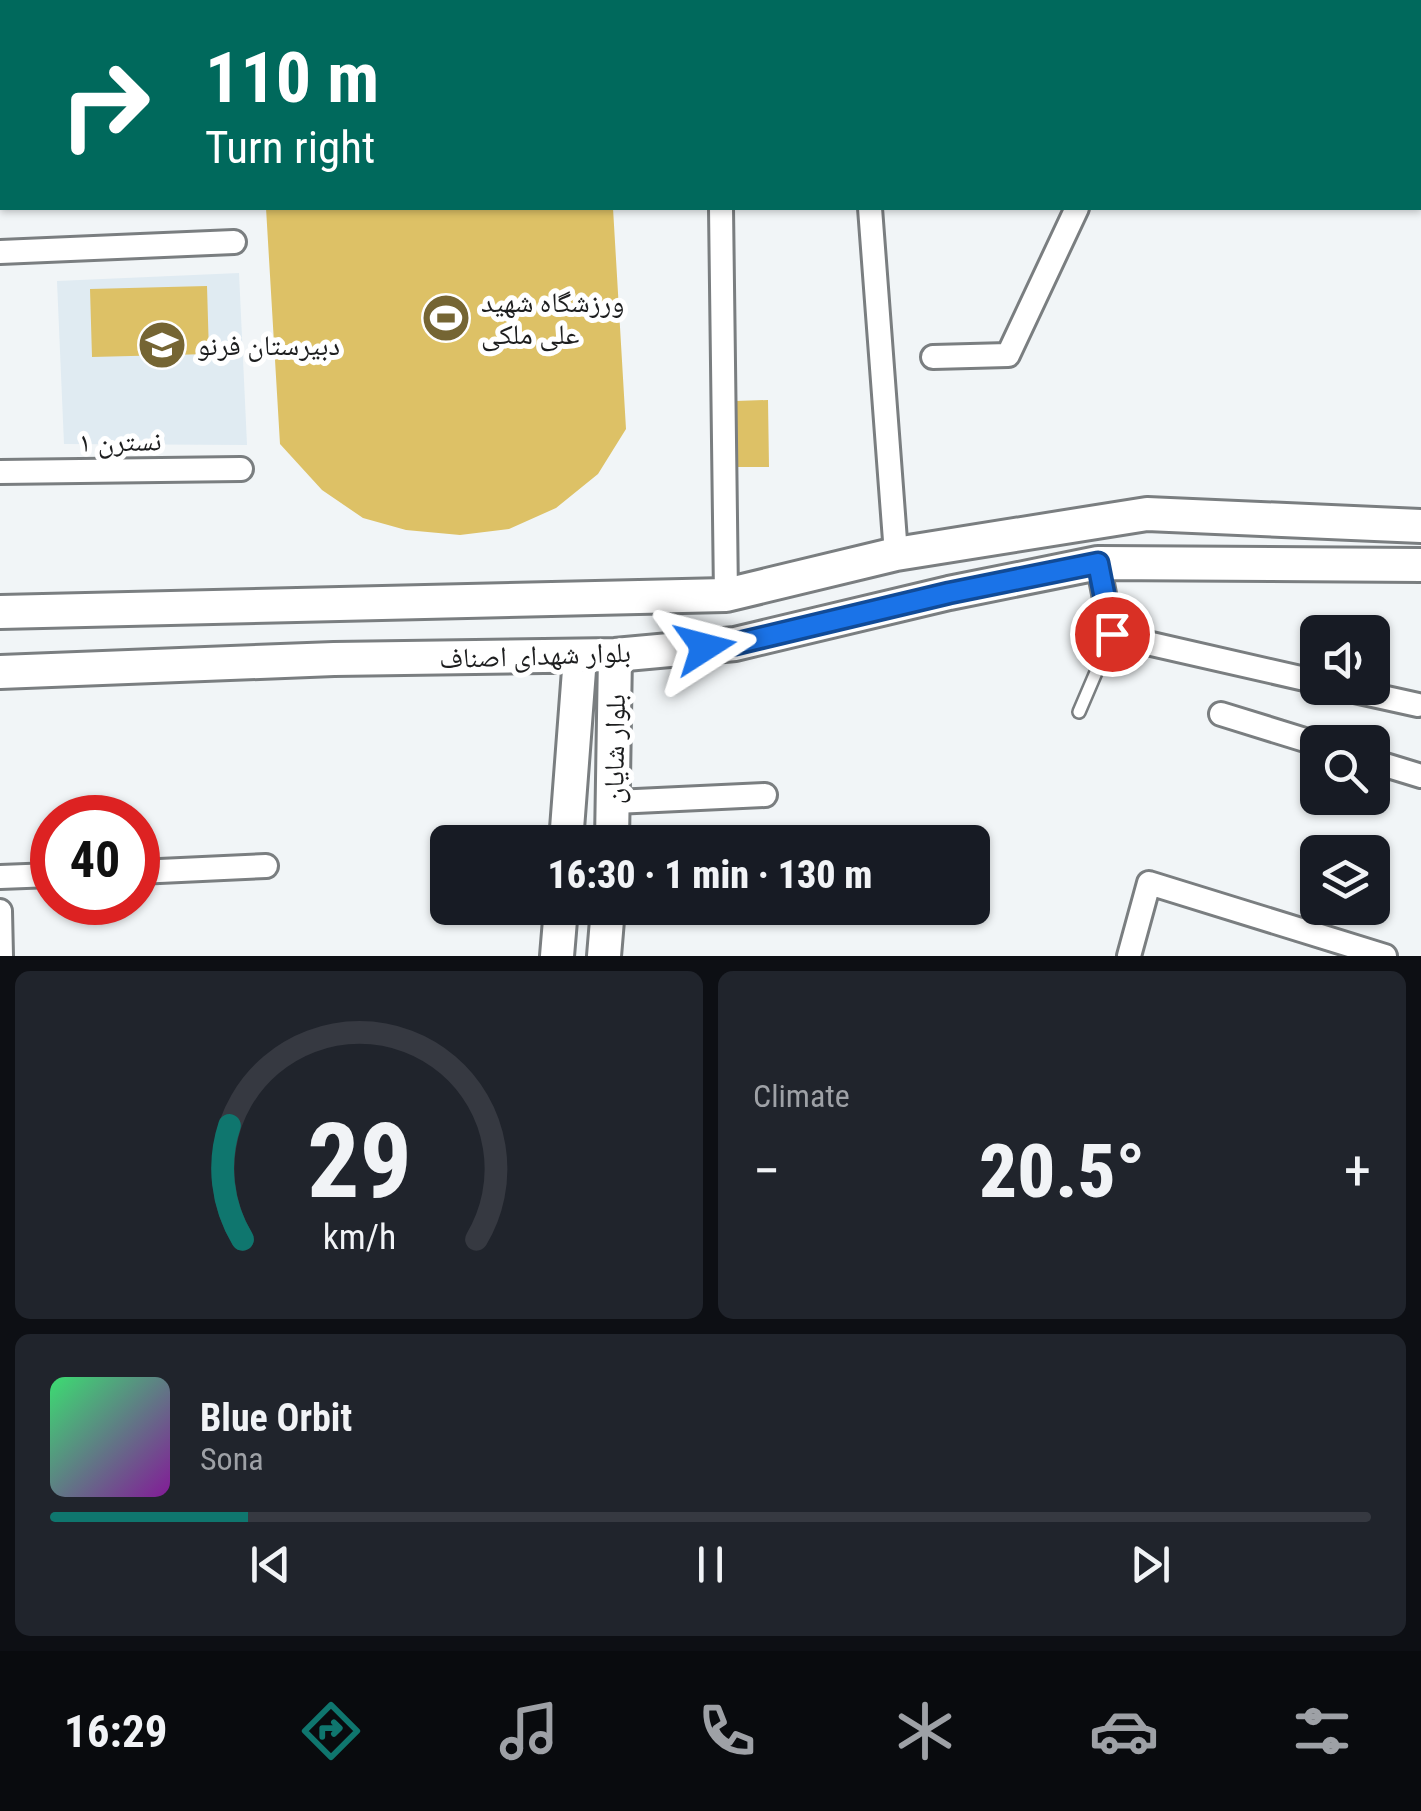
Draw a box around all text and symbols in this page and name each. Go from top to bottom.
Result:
text: 110 m [205,37,379,119]
icon: right [40,40,170,170]
text: Turn right [205,121,375,174]
place label: ورزشگاه شهید علی ملکی [481,286,624,352]
sports icon: ورزشگاه شهید علی ملکی [420,292,472,344]
school or university icon: دبیرستان فرنو [136,319,188,371]
place label: دبیرستان فرنو [197,329,340,362]
street label: نسترن ۱ [78,424,162,459]
pin [1070,592,1155,677]
position arrow [653,595,757,699]
icon: arrive [1085,607,1140,662]
map controls [1300,615,1390,925]
button: sound [1300,615,1390,705]
street label: بلوار شهدای اصناف [439,636,632,675]
street label: بلوار شایان [597,694,632,804]
button: search [1300,725,1390,815]
speed limit sign: 40 [30,795,160,925]
button: layers [1300,835,1390,925]
text: 16:30 · 1 min · 130 m [548,853,872,897]
text: Climate [753,1077,850,1115]
text: 29 [306,1101,412,1222]
text: 20.5° [979,1127,1145,1215]
text: − [753,1139,781,1203]
text: + [1344,1139,1371,1203]
text: km/h [322,1216,396,1258]
text: Blue Orbit [200,1396,352,1440]
text: Sona [200,1440,263,1478]
icon: previous [243,1537,298,1592]
icon: pause [683,1537,738,1592]
icon: next [1123,1537,1178,1592]
icon: directions [296,1696,366,1766]
icon: music [494,1696,564,1766]
icon: phone [692,1696,762,1766]
icon: climate [890,1696,960,1766]
icon: car [1089,1696,1159,1766]
icon: filters [1287,1696,1357,1766]
text: 16:29 [64,1705,167,1758]

